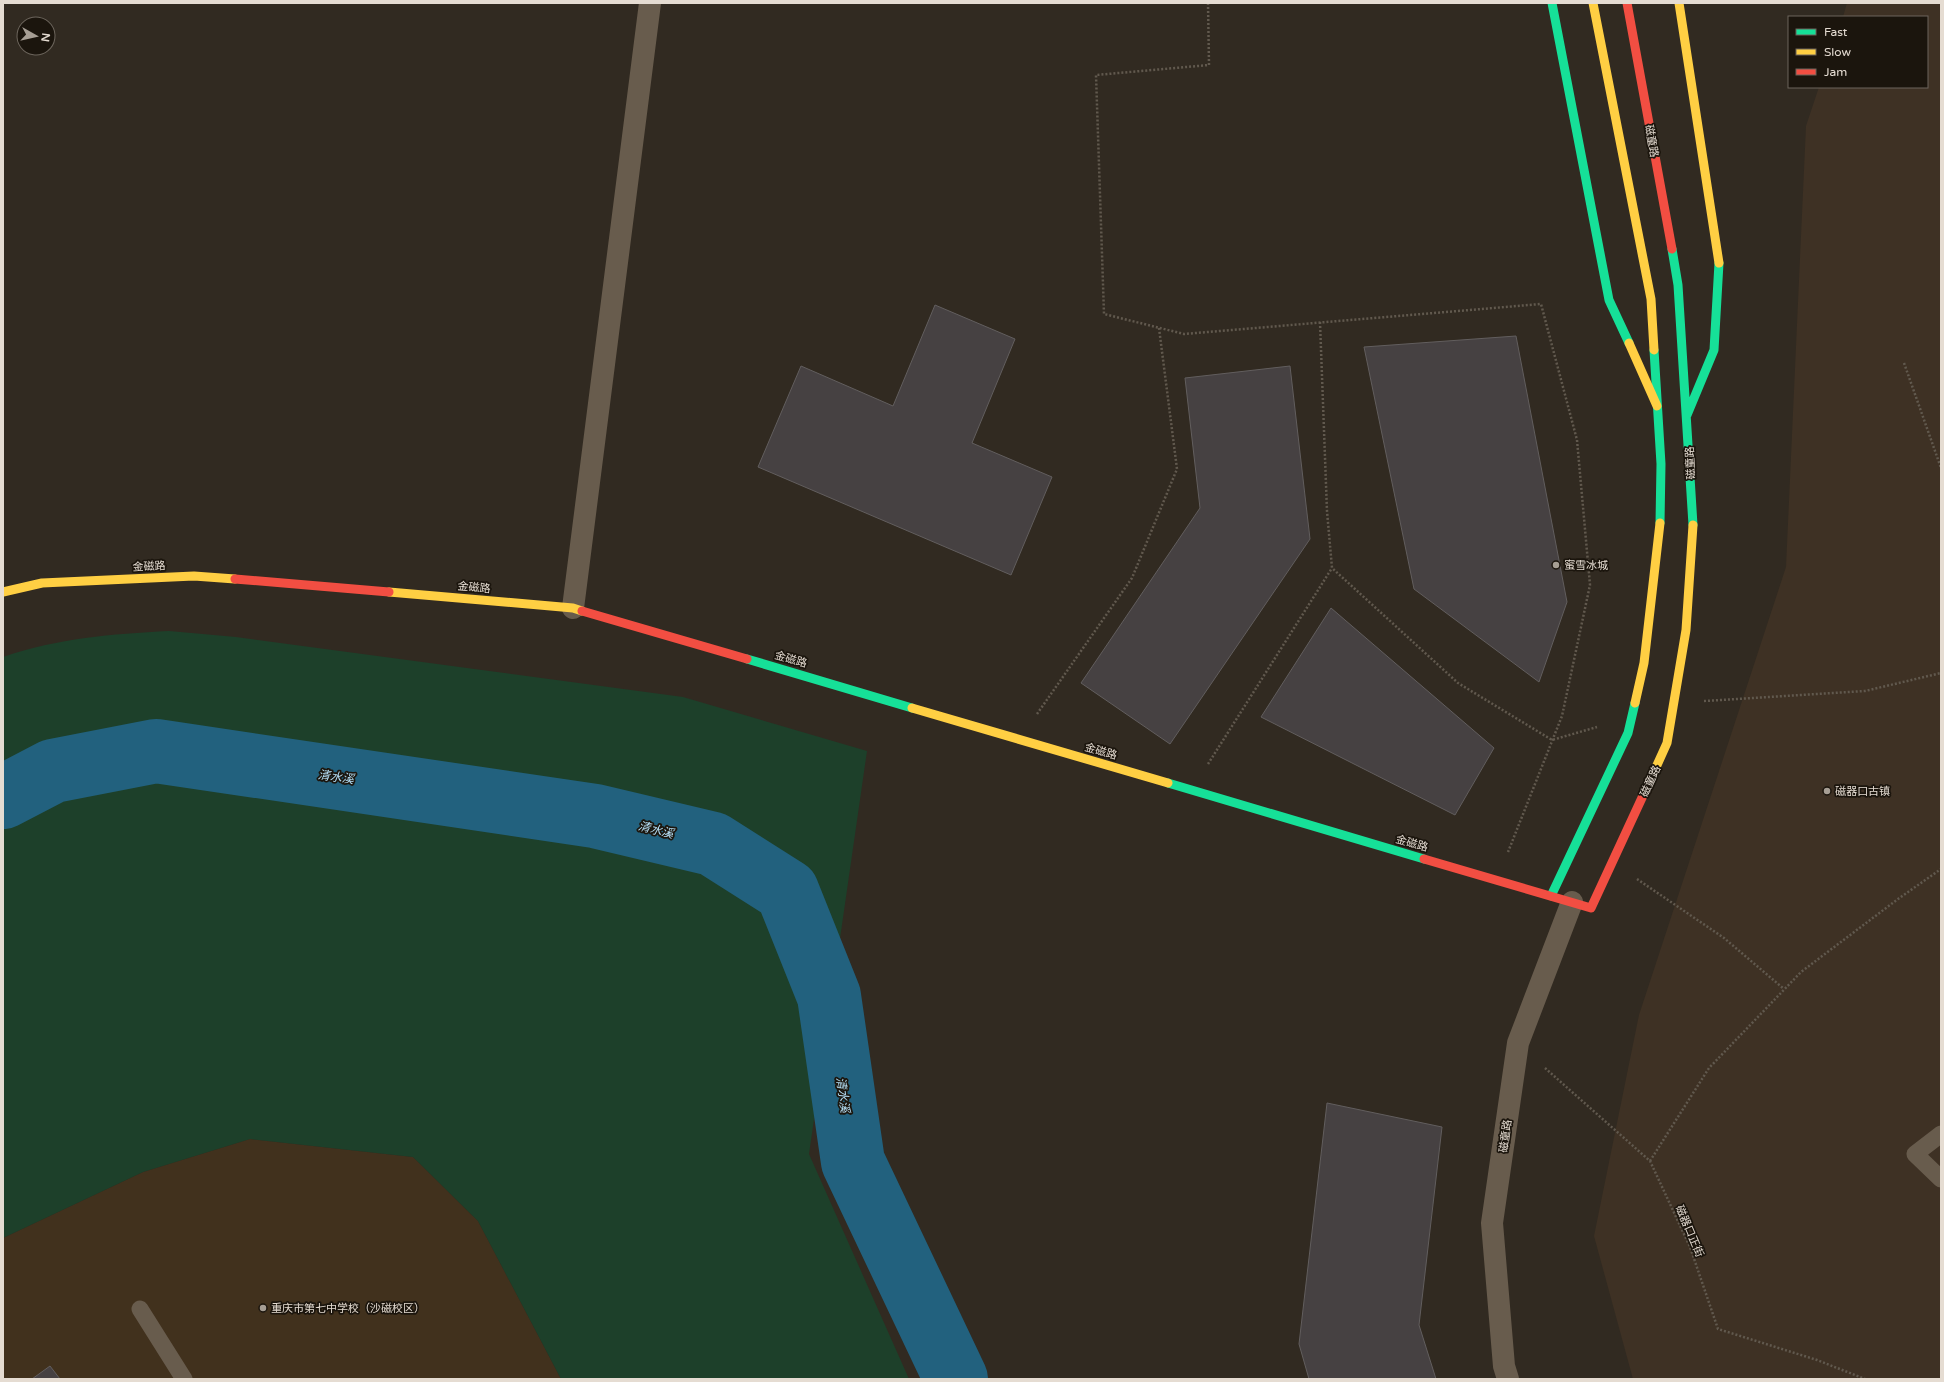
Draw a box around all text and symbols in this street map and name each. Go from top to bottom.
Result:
north arrow [16,16,56,56]
legend [1788,16,1928,88]
text: Fast [1824,25,1848,39]
text: N [38,32,52,43]
text: Slow [1824,45,1851,59]
text: Jam [1824,65,1847,79]
street label: 磁童路 [1642,124,1661,158]
street label: 磁童路 [1683,446,1698,480]
street label: 金磁路 [132,559,166,574]
place label: 蜜雪冰城 [1564,559,1608,572]
marker: 蜜雪冰城 [1551,560,1561,570]
street label: 金磁路 [457,580,491,595]
street label: 金磁路 [773,649,809,670]
street label: 金磁路 [1083,741,1119,762]
street label: 磁童路 [1638,764,1663,799]
water label: 清水溪 [317,768,357,787]
place label: 磁器口古镇 [1835,785,1890,798]
marker: 磁器口古镇 [1822,786,1832,796]
water label: 清水溪 [637,819,677,842]
street label: 金磁路 [1394,833,1430,854]
water label: 清水溪 [834,1076,853,1116]
street label: 磁童路 [1497,1119,1514,1153]
street label: 磁器口正街 [1673,1203,1706,1259]
place label: 重庆市第七中学校（沙磁校区） [271,1302,425,1315]
marker: 重庆市第七中学校（沙磁校区） [258,1303,268,1313]

